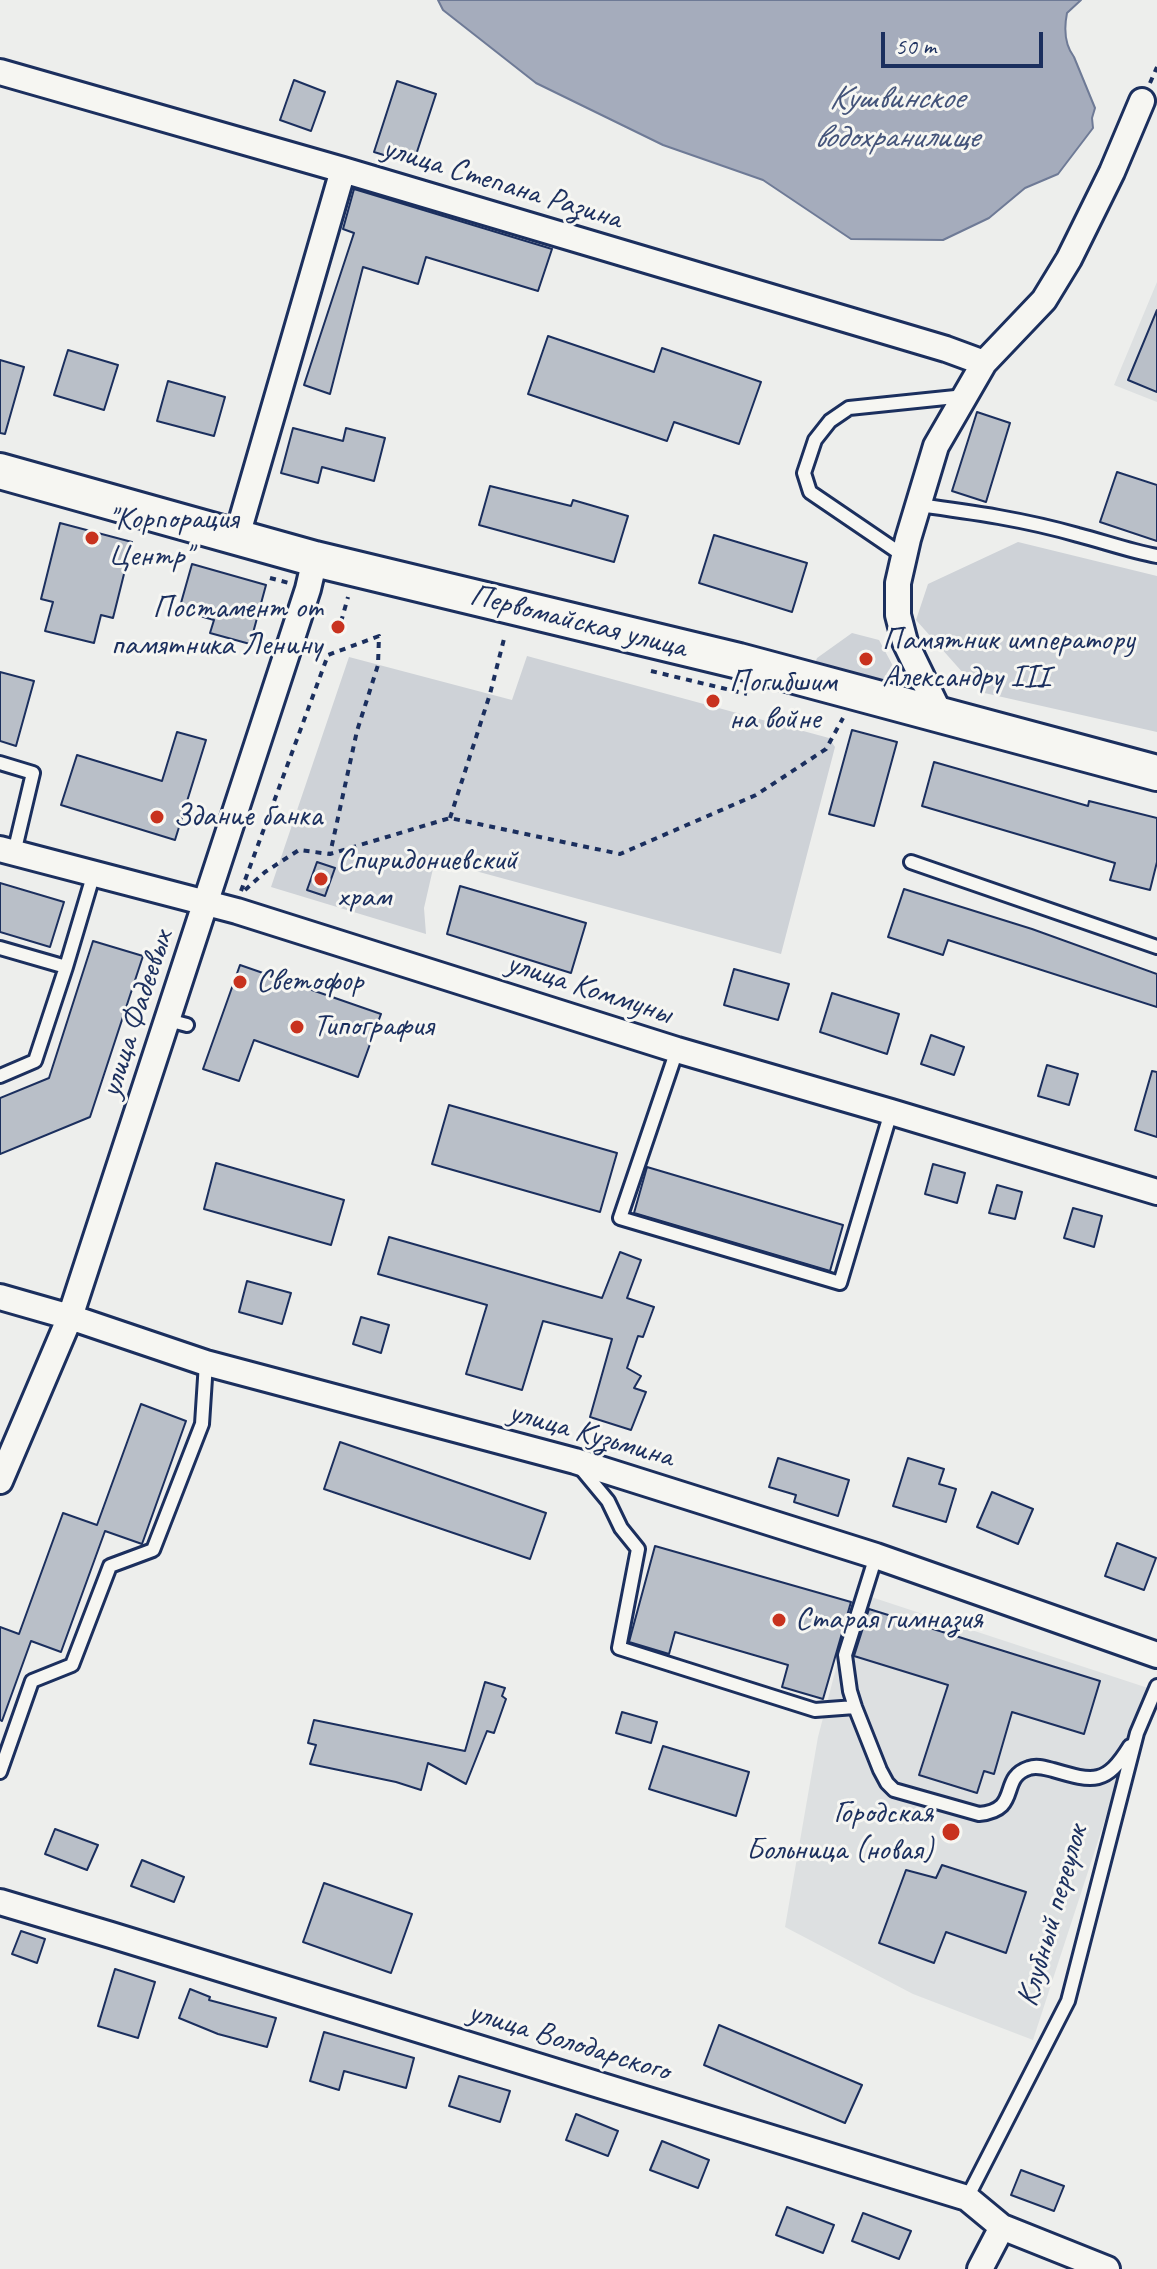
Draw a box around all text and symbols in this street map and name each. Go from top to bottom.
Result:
scale bar [885,16,1047,66]
text: 50 m [895,31,936,61]
water label: Кушвинское водохранилище [814,79,978,158]
street label: улица Степана Разина [378,129,626,239]
place label: "Корпорация Центр" [108,501,238,576]
marker: "Корпорация Центр" [83,529,101,547]
street label: Первомайская улица [466,577,690,667]
place label: Постамент от памятника Ленину [111,590,322,665]
marker: Постамент от памятника Ленину [329,618,347,636]
place label: Памятник императору Александру III [882,622,1134,697]
marker: Памятник императору Александру III [857,650,875,668]
place label: Погибшим на войне [729,664,837,739]
marker: Погибшим на войне [704,692,722,710]
place label: Здание банка [173,798,322,836]
marker: Здание банка [148,808,166,826]
place label: Спиридониевский храм [337,842,517,917]
marker: Спиридониевский храм [312,870,330,888]
street label: улица Фадеевых [92,926,182,1102]
street label: улица Коммуны [502,944,676,1034]
place label: Светофор [256,963,363,1001]
marker: Светофор [231,973,249,991]
place label: Типография [313,1008,433,1046]
marker: Типография [288,1018,306,1036]
street label: улица Кузьмина [504,1393,678,1477]
place label: Старая гимназия [795,1601,983,1639]
marker: Старая гимназия [770,1611,788,1629]
place label: Городская Больница (новая) [746,1795,933,1870]
marker: Городская Больница (новая) [940,1821,962,1843]
street label: Клубный переулок [1009,1821,1097,2011]
street label: улица Володарского [464,1993,674,2091]

